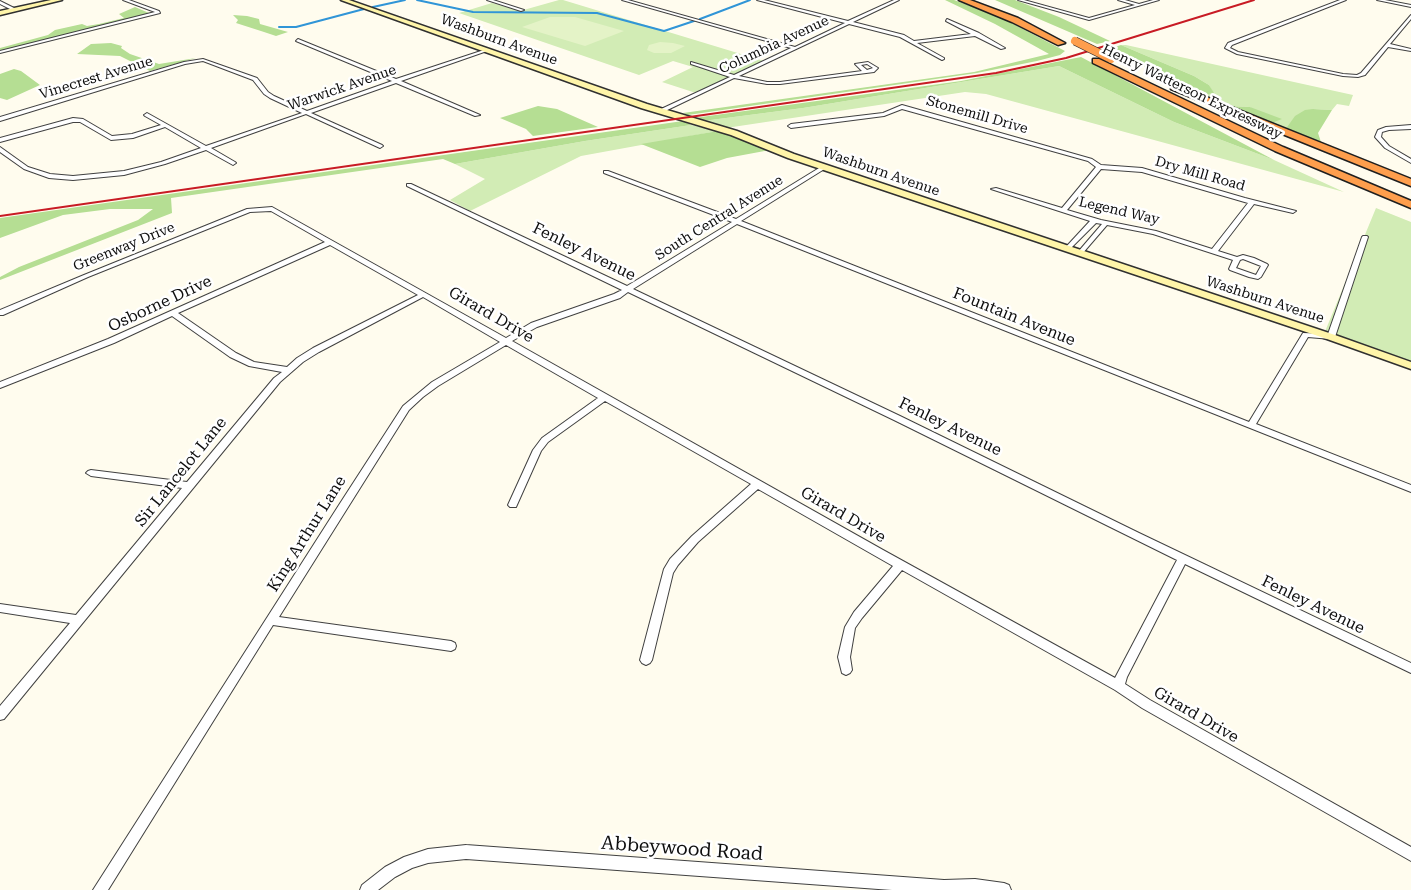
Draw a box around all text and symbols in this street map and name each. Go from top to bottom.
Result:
street label: Washburn Avenue [438,11,560,69]
street label: Columbia Avenue [716,12,832,78]
street label: Henry Watterson Expressway [1099,41,1285,143]
street label: Vinecrest Avenue [37,53,155,103]
street label: Warwick Avenue [286,62,398,114]
street label: Stonemill Drive [924,92,1030,138]
street label: Washburn Avenue [820,144,942,200]
street label: Dry Mill Road [1153,153,1247,195]
street label: South Central Avenue [652,172,786,264]
street label: Legend Way [1077,194,1161,228]
street label: Greenway Drive [71,219,177,275]
street label: Fenley Avenue [529,219,639,285]
street label: Osborne Drive [105,272,215,336]
street label: Washburn Avenue [1204,273,1326,327]
street label: Girard Drive [445,283,537,347]
street label: Fountain Avenue [950,284,1078,350]
street label: Fenley Avenue [895,394,1005,460]
street label: Sir Lancelot Lane [131,414,231,530]
street label: King Arthur Lane [264,473,350,595]
street label: Girard Drive [797,483,889,547]
street label: Fenley Avenue [1258,572,1368,638]
street label: Girard Drive [1150,683,1242,747]
street label: Abbeywood Road [600,832,764,866]

